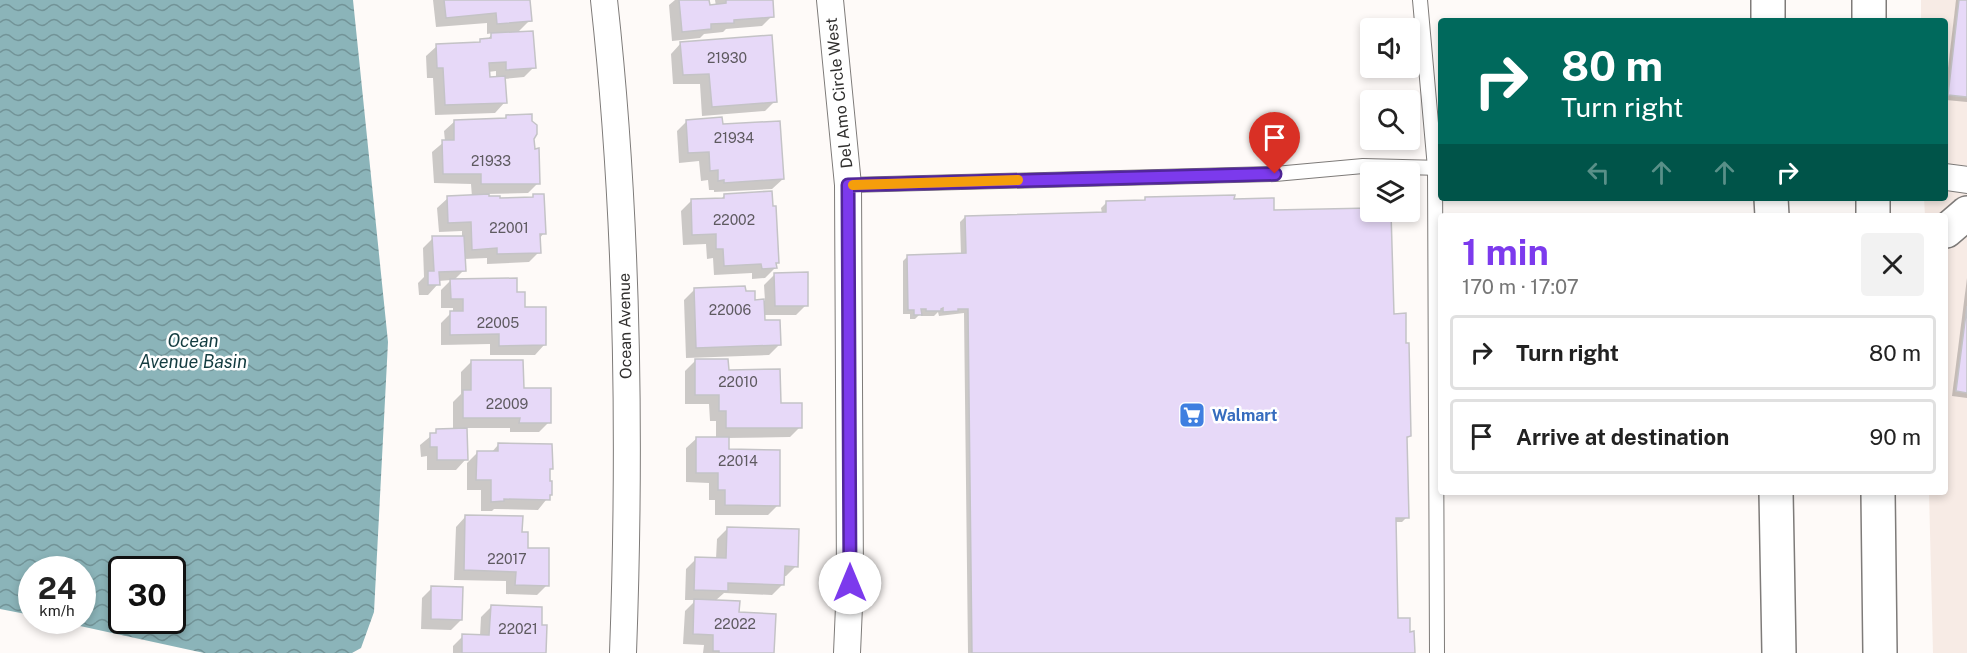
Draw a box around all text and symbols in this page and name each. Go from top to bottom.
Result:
street label: Del Amo Circle West [822,17,856,169]
map controls [1360,18,1420,222]
button: sound [1360,18,1420,78]
text: 80 m [1561,41,1663,90]
icon: right [1462,42,1540,120]
house number: 21930 [707,50,747,66]
button: search [1360,90,1420,150]
text: Turn right [1561,91,1684,123]
pin [1249,112,1300,174]
icon: arrive [1258,121,1291,154]
house number: 21934 [714,130,754,146]
house number: 21933 [471,153,511,169]
icon: left [1582,156,1615,189]
icon: ahead [1645,156,1678,189]
icon: ahead [1708,156,1741,189]
icon: right [1771,156,1804,189]
button: layers [1360,162,1420,222]
house number: 22002 [713,212,755,228]
house number: 22001 [489,220,529,236]
text: 1 min [1462,231,1549,273]
button: close [1861,233,1924,296]
street label: Ocean Avenue [615,273,635,379]
text: 170 m · 17:07 [1462,275,1579,299]
house number: 22006 [709,302,751,318]
house number: 22005 [477,315,519,331]
water label: Ocean Avenue Basin [139,330,247,372]
icon: right [1465,336,1498,369]
text: Turn right [1516,340,1619,366]
text: 80 m [1869,340,1921,366]
house number: 22010 [718,374,758,390]
house number: 22009 [486,396,528,412]
supermarket icon: Walmart [1177,400,1207,430]
place label: Walmart [1212,406,1278,425]
icon: arrive [1465,420,1498,453]
text: Arrive at destination [1516,424,1729,450]
text: 90 m [1870,424,1921,450]
house number: 22014 [718,453,758,469]
house number: 22017 [487,551,527,567]
position arrow [818,551,882,615]
speed limit sign: 30 [108,556,186,634]
text: 24 [38,570,76,606]
text: km/h [39,602,75,619]
house number: 22022 [714,616,756,632]
house number: 22021 [498,621,538,637]

